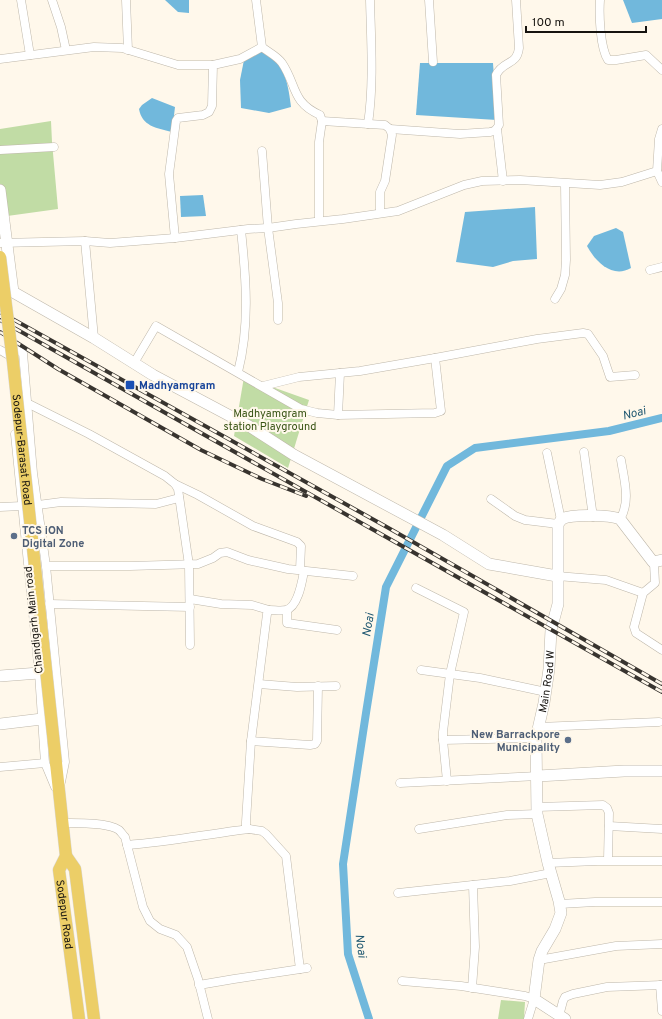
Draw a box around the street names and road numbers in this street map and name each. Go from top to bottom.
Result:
street label: Sodepur-Barasat Road [8,393,34,506]
street label: Chandigarh Main road [21,565,47,674]
street label: Main Road W [536,650,558,714]
street label: Sodepur Road [52,879,76,950]

